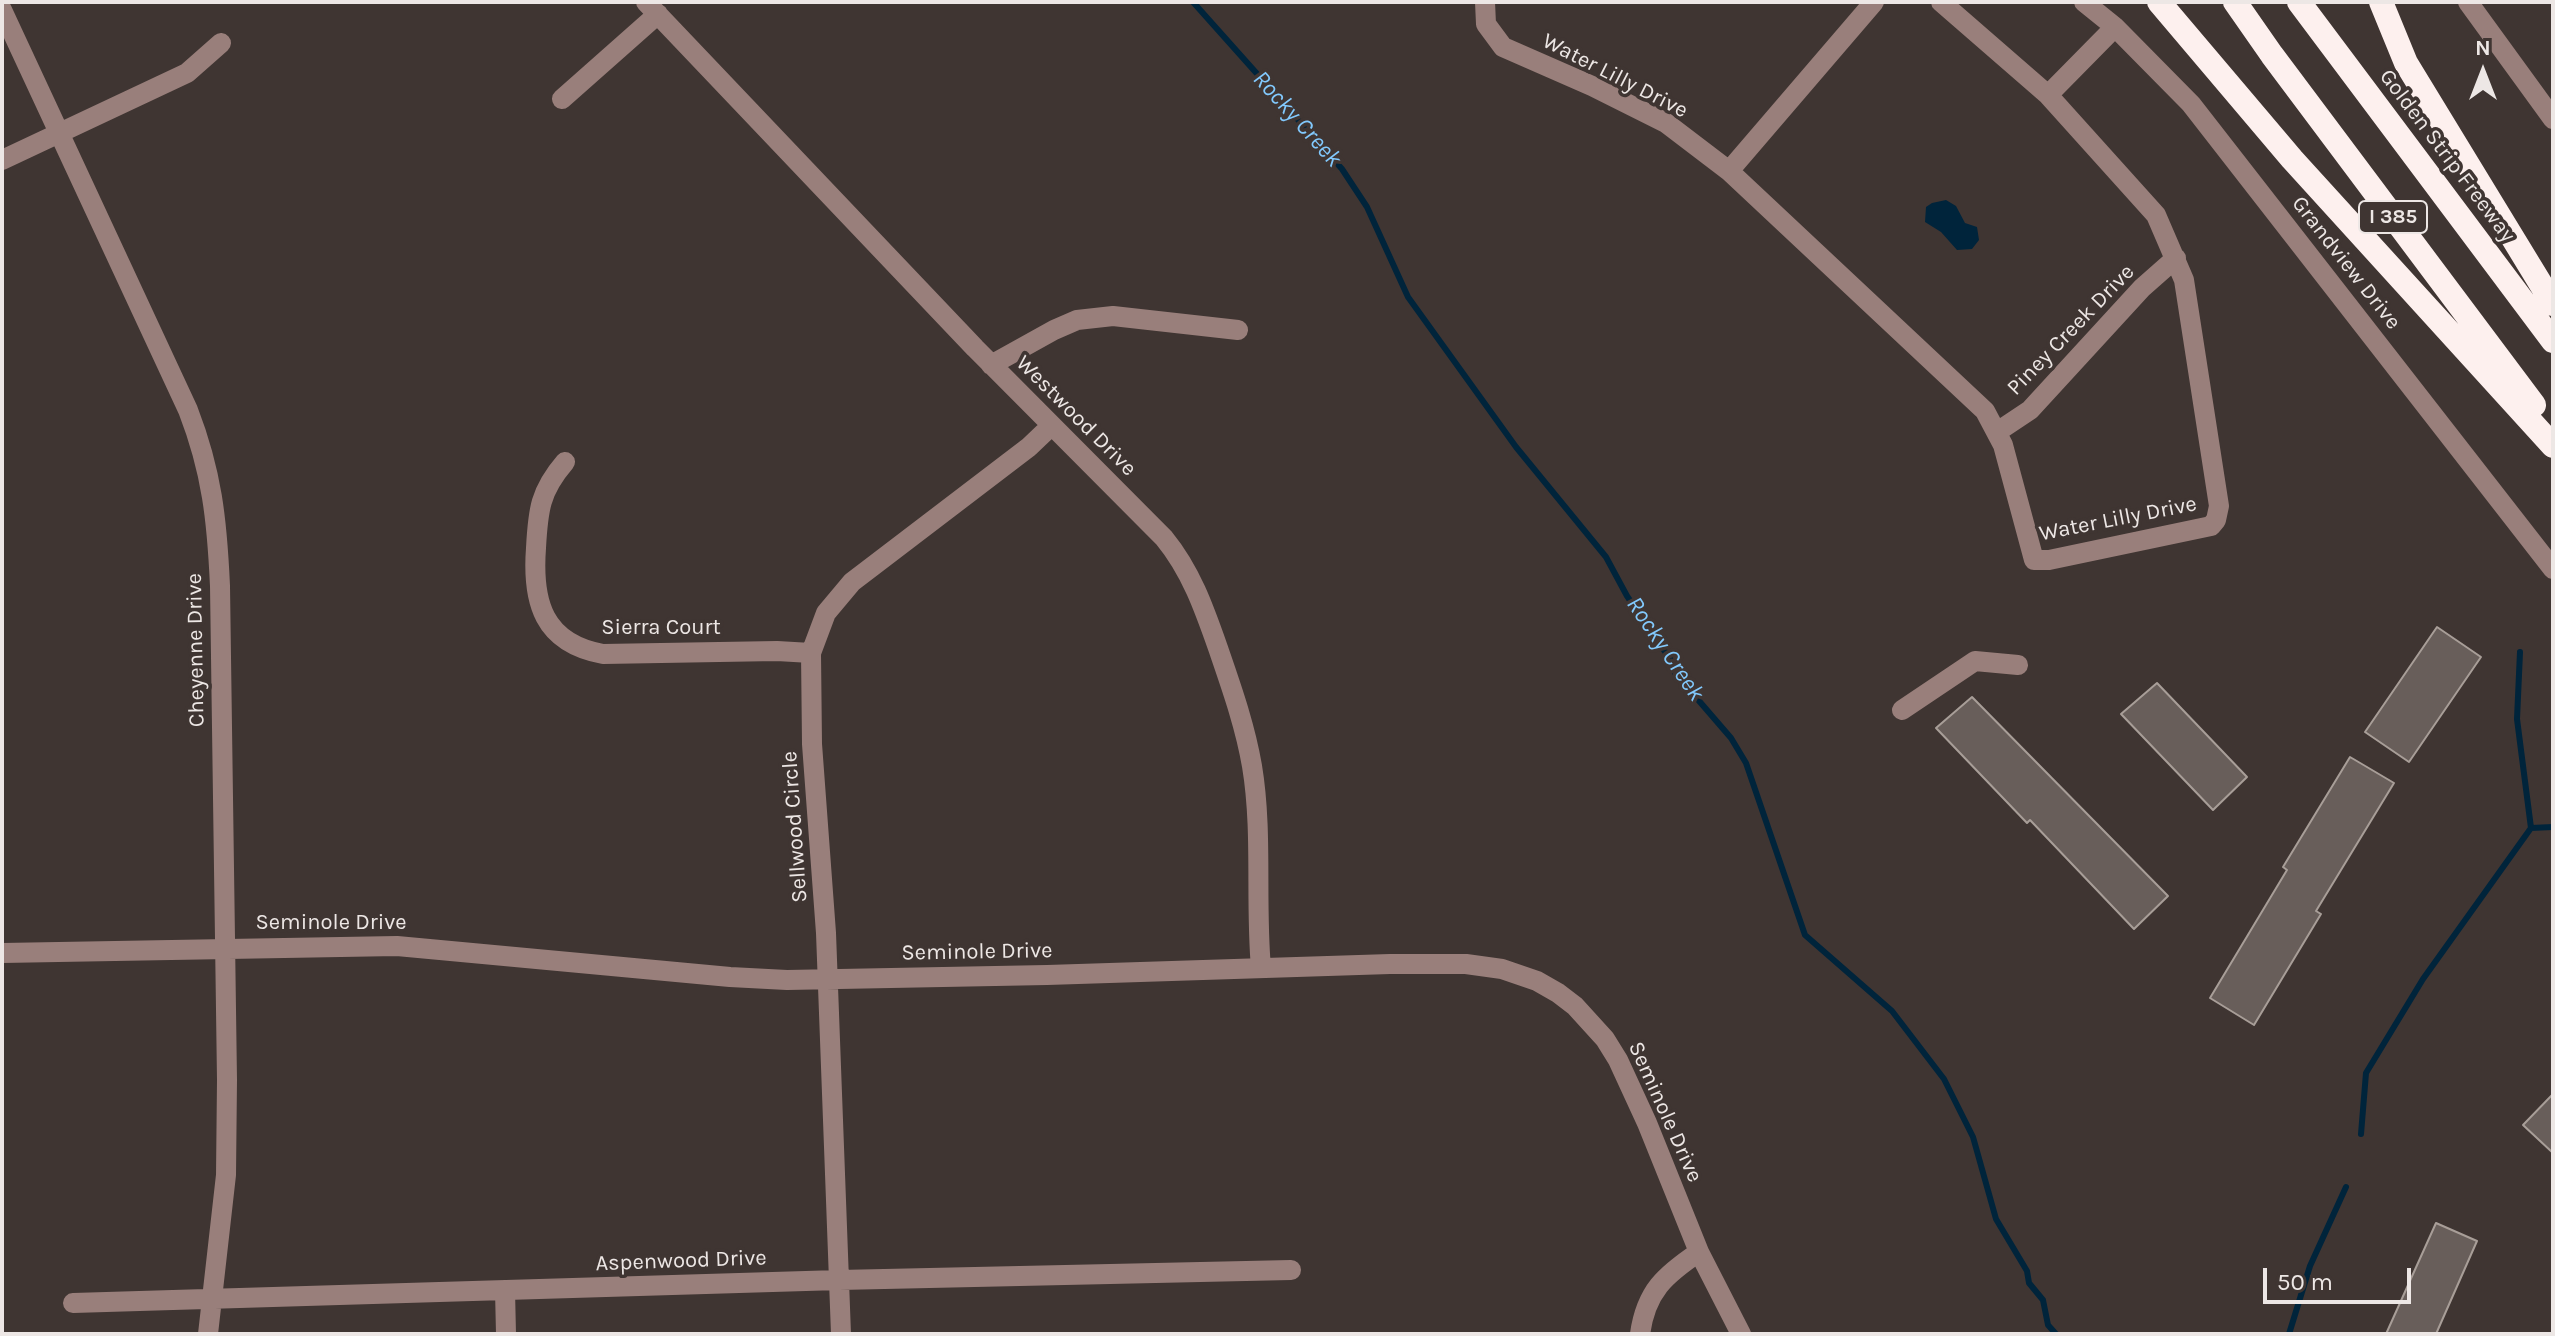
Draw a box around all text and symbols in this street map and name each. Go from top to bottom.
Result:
street label: Water Lilly Drive [1538,28,1692,124]
north arrow [2443,32,2523,112]
text: N [2475,35,2491,61]
street label: Golden Strip Freeway [2373,64,2521,248]
water label: Rocky Creek [1246,65,1348,173]
street label: Grandview Drive [2286,191,2406,335]
road number: I 385 [2359,201,2427,233]
street label: Piney Creek Drive [2002,259,2140,401]
street label: Westwood Drive [1010,350,1142,482]
street label: Water Lilly Drive [2037,491,2199,547]
street label: Cheyenne Drive [181,573,211,727]
water label: Rocky Creek [1620,591,1710,707]
street label: Sierra Court [601,615,721,641]
street label: Sellwood Circle [777,750,813,904]
street label: Seminole Drive [255,910,407,936]
street label: Seminole Drive [901,937,1053,967]
street label: Seminole Drive [1622,1038,1708,1186]
street label: Aspenwood Drive [595,1245,767,1277]
scale bar [2267,1252,2415,1302]
text: 50 m [2277,1268,2333,1296]

